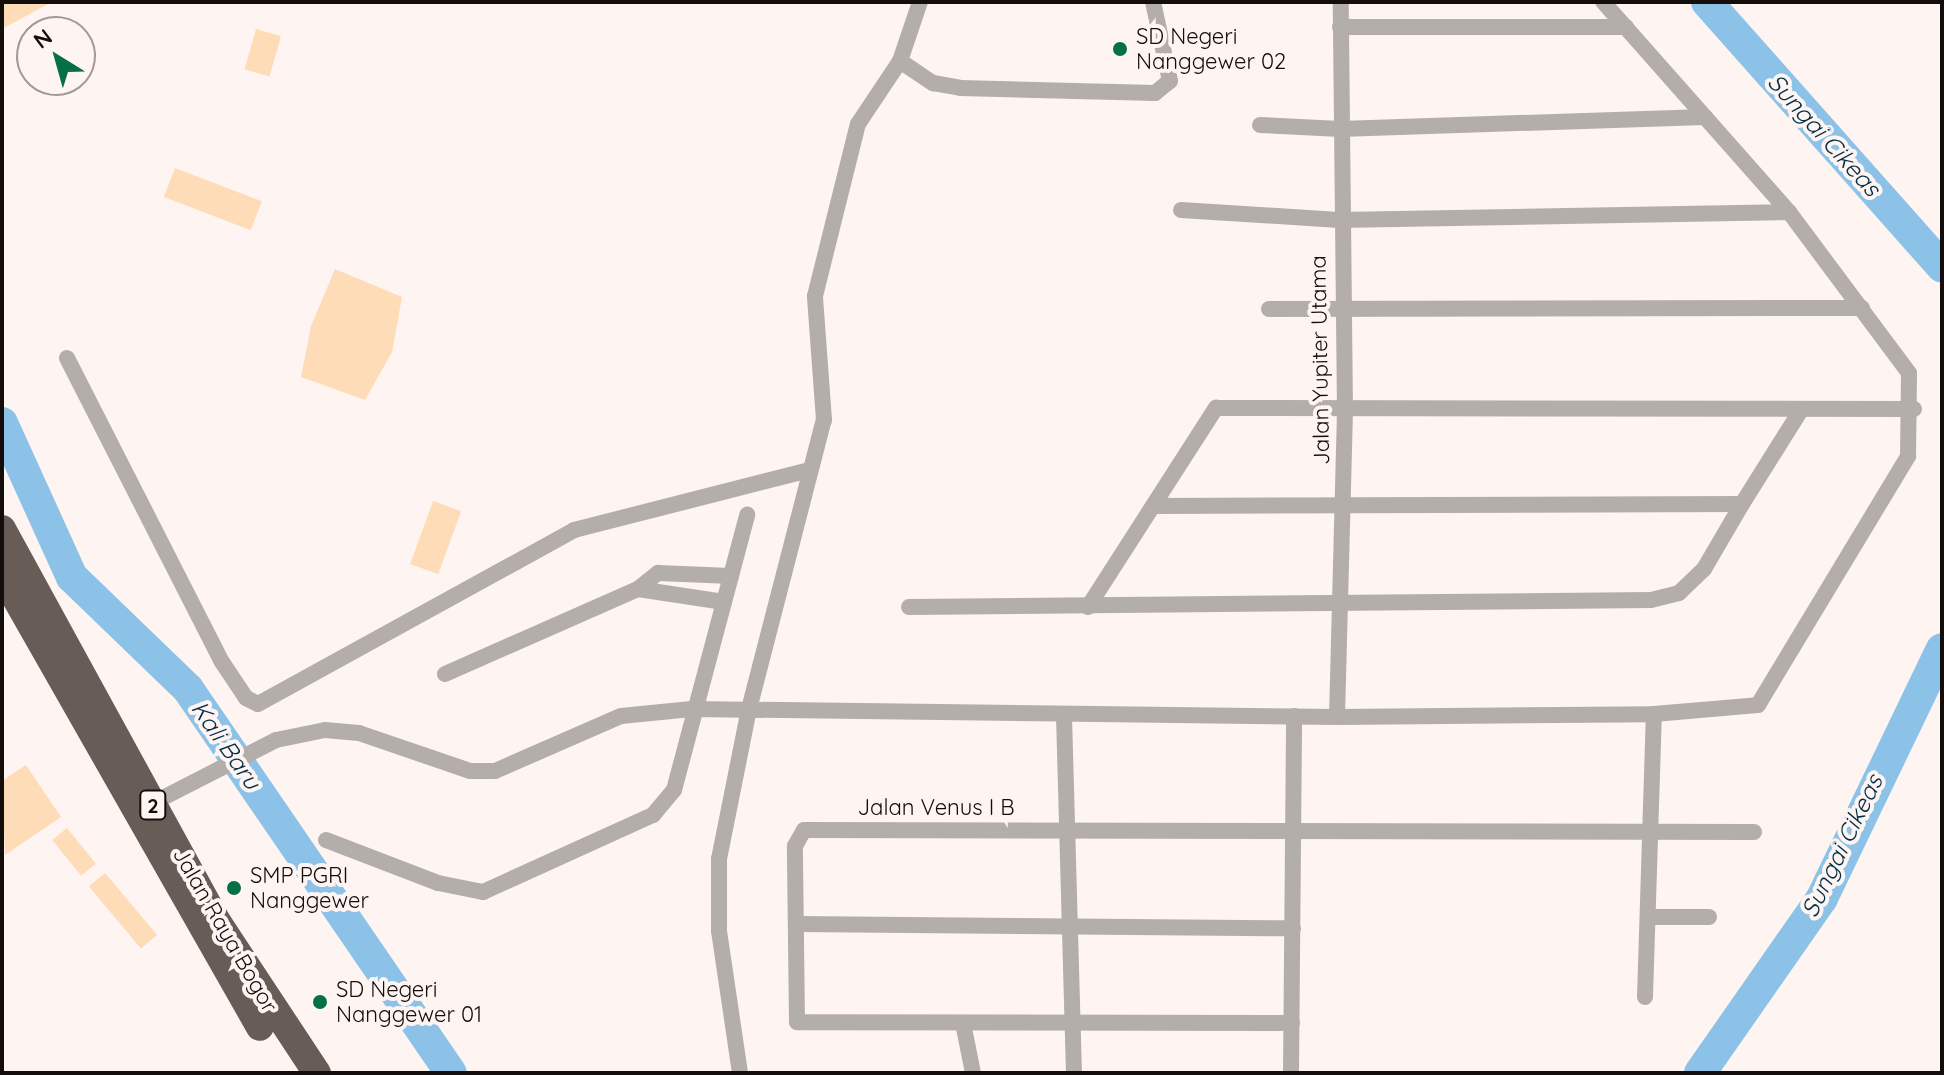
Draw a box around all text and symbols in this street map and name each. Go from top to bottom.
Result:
north arrow [16,16,96,96]
text: N [28,22,58,54]
place label: SD Negeri Nanggewer 02 [1136,23,1286,74]
marker: SD Negeri Nanggewer 02 [1111,40,1129,58]
water label: Sungai Cikeas [1762,68,1886,202]
street label: Jalan Yupiter Utama [1305,255,1335,465]
water label: Kali Baru [185,695,267,795]
water label: Sungai Cikeas [1795,770,1889,922]
road number: 2 [139,789,167,821]
street label: Jalan Venus I B [858,795,1014,821]
street label: Jalan Raya Bogor [167,843,283,1017]
place label: SMP PGRI Nanggewer [250,862,369,914]
marker: SMP PGRI Nanggewer [225,879,243,897]
place label: SD Negeri Nanggewer 01 [336,976,482,1028]
marker: SD Negeri Nanggewer 01 [311,993,329,1011]

